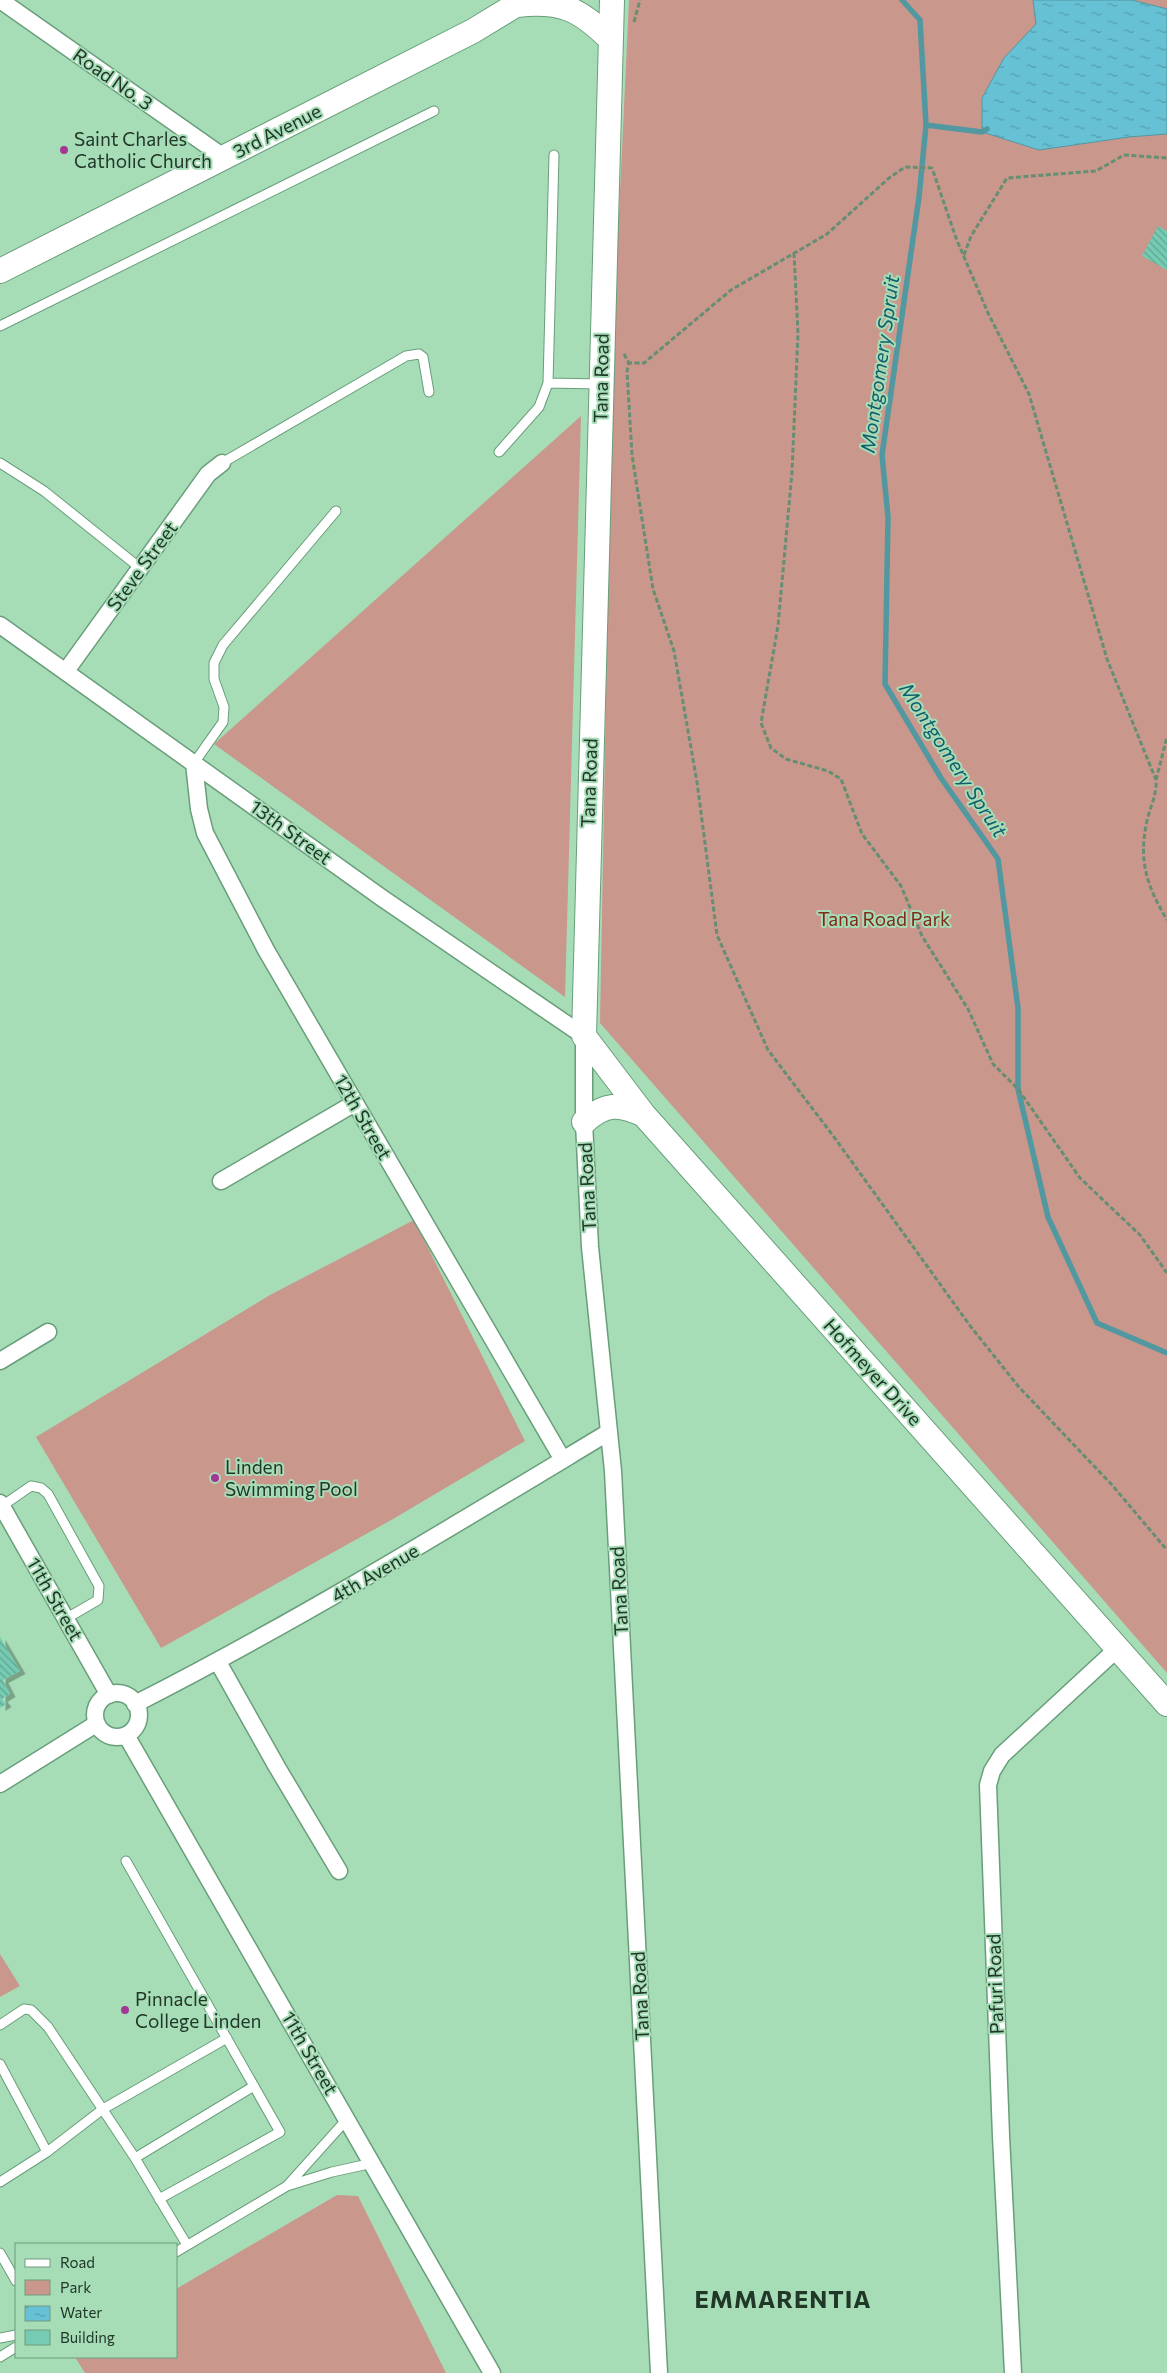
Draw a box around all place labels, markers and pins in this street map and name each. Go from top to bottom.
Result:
place label: Saint Charles Catholic Church [74,127,212,172]
marker: Saint Charles Catholic Church [58,144,70,156]
place label: Linden Swimming Pool [225,1455,358,1500]
marker: Linden Swimming Pool [209,1472,221,1484]
place label: Pinnacle College Linden [135,1987,261,2032]
marker: Pinnacle College Linden [119,2004,131,2016]

